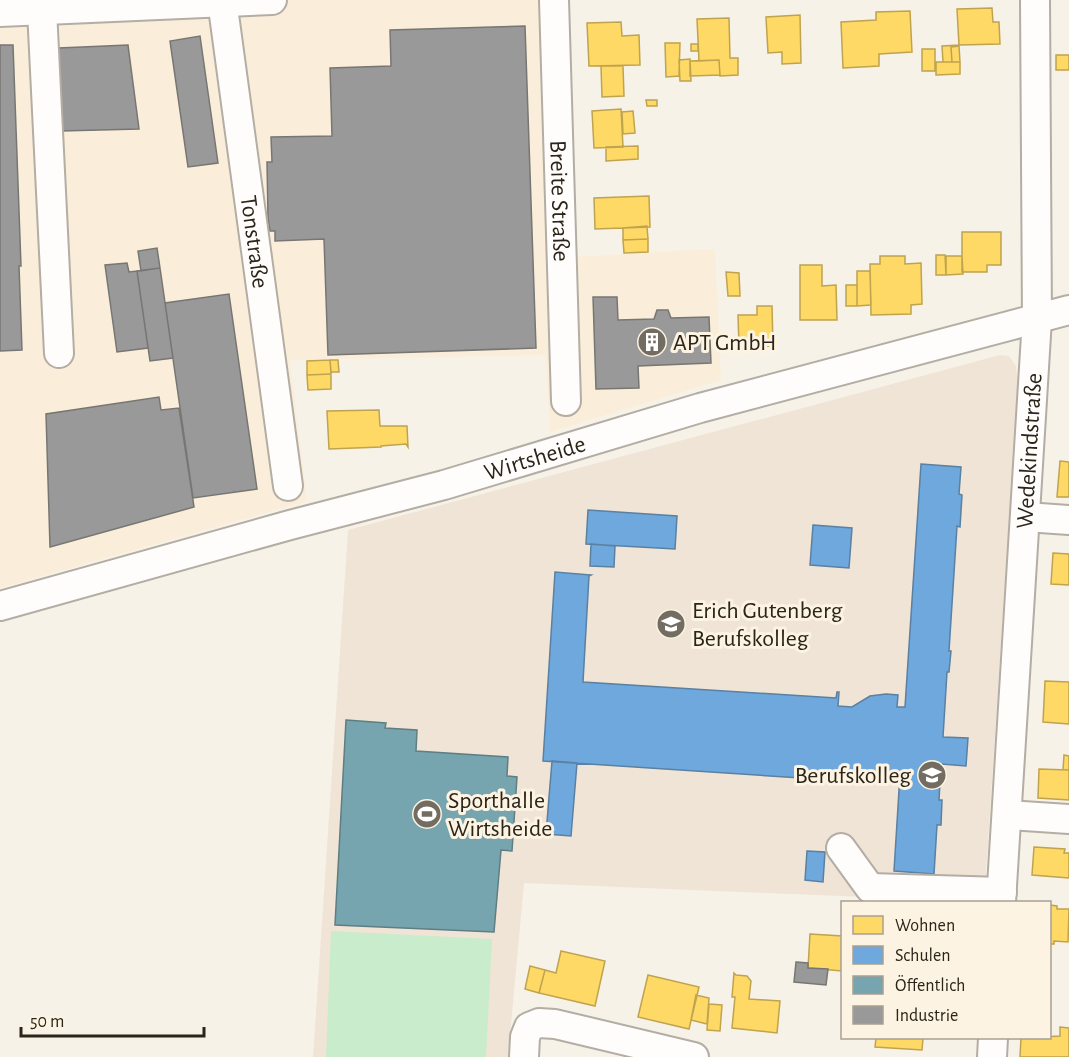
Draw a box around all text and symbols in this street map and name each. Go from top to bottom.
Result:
street label: Breite Straße [545,140,573,262]
street label: Tonstraße [236,194,272,290]
building icon: APT GmbH [636,326,668,358]
place label: APT GmbH [673,331,776,355]
street label: Wedekindstraße [1013,372,1047,530]
street label: Wirtsheide [482,432,589,485]
place label: Erich Gutenberg Berufskolleg [692,599,843,651]
school or university icon: Erich Gutenberg Berufskolleg [655,608,687,640]
school or university icon: Berufskolleg [916,759,948,791]
place label: Berufskolleg [795,764,911,788]
place label: Sporthalle Wirtsheide [448,789,552,841]
sports icon: Sporthalle Wirtsheide [411,798,443,830]
legend [841,901,1051,1039]
text: Wohnen [895,917,955,935]
text: Schulen [895,947,951,965]
text: Öffentlich [895,975,965,995]
scale bar [21,1000,204,1038]
text: Industrie [895,1007,958,1025]
text: 50 m [30,1013,64,1031]

